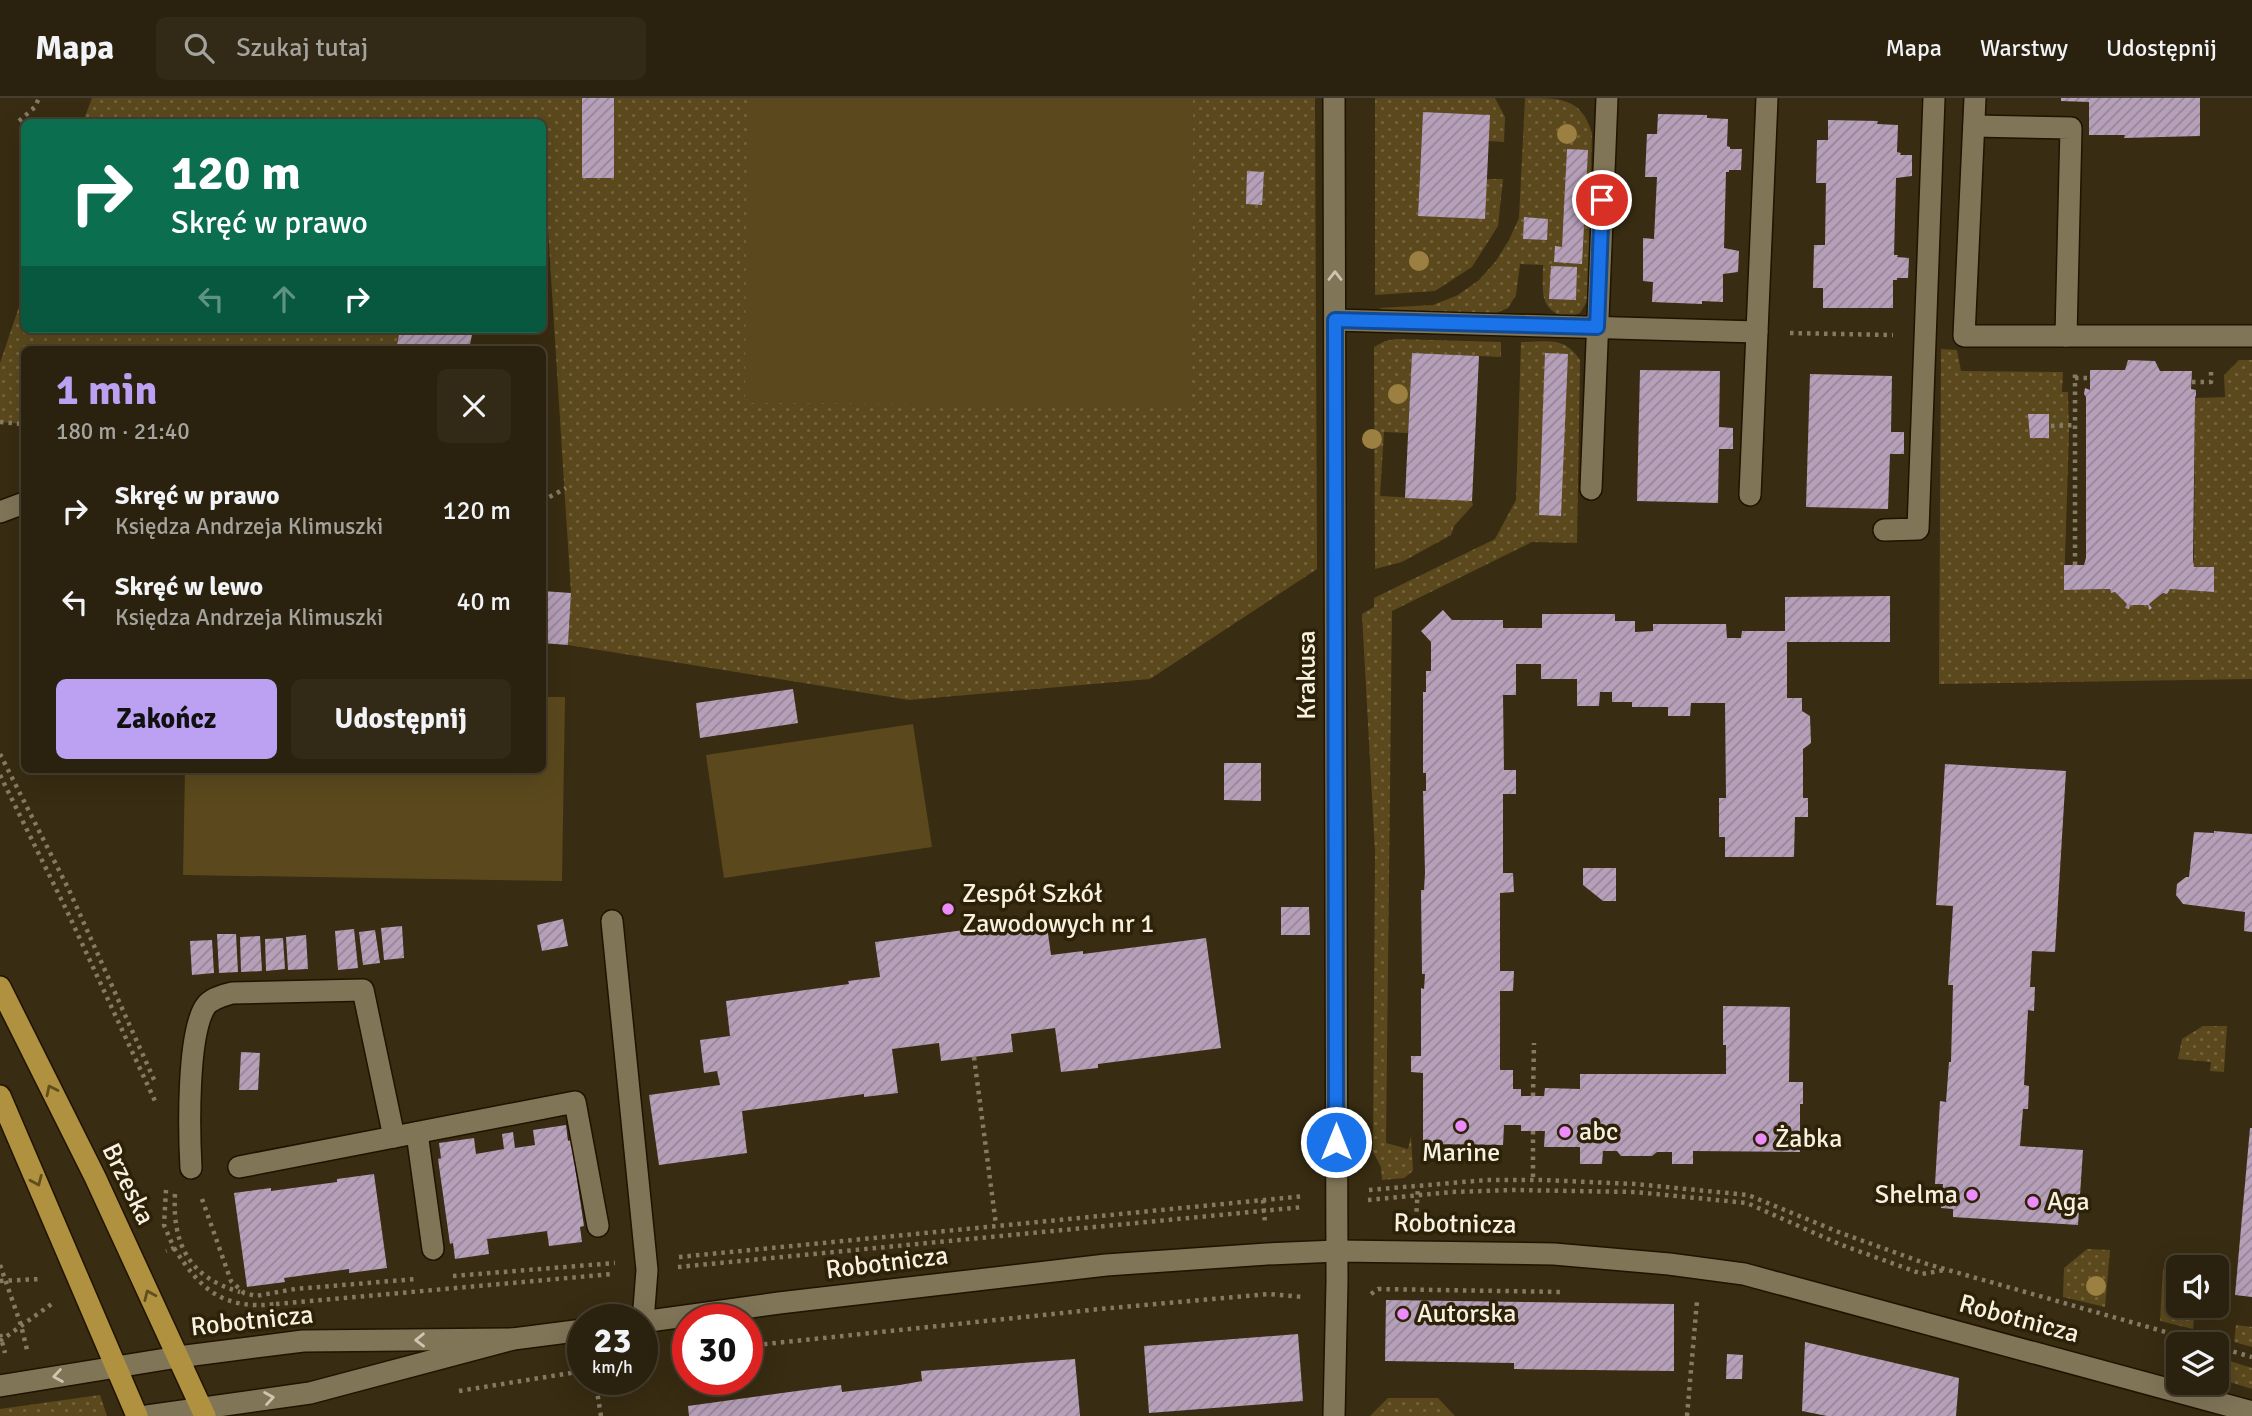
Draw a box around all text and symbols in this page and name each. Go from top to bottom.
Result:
search box [156,17,646,80]
text: Mapa [35,28,114,69]
icon: search [180,29,218,67]
text: Szukaj tutaj [236,32,368,64]
text: Mapa [1885,33,1942,63]
text: Warstwy [1980,33,2068,63]
text: Udostępnij [2106,33,2217,63]
text: 120 m [171,143,301,203]
icon: right [56,147,147,238]
pin [1572,170,1632,230]
icon: arrive [1583,181,1621,219]
text: Skręć w prawo [171,203,368,242]
one-way arrow [1327,271,1343,281]
icon: left [192,280,230,318]
icon: ahead [265,280,303,318]
icon: right [338,280,376,318]
text: 1 min [56,365,157,416]
button: close [437,369,511,443]
text: 180 m · 21:40 [56,417,190,446]
text: Skręć w prawo [115,480,280,512]
icon: right [56,492,94,530]
text: 120 m [442,495,511,527]
text: Księdza Andrzeja Klimuszki [115,512,383,541]
text: Skręć w lewo [115,571,263,603]
icon: left [56,583,94,621]
text: 40 m [456,586,511,618]
text: Księdza Andrzeja Klimuszki [115,603,383,632]
street label: Krakusa [1291,630,1323,720]
button: Zakończ [56,679,277,759]
button: Udostępnij [291,679,511,759]
place label: Zespół Szkół Zawodowych nr 1 [962,878,1154,940]
marker: Zespół Szkół Zawodowych nr 1 [940,901,956,917]
one-way arrow [46,1085,60,1097]
position arrow [1299,1105,1373,1179]
place label: abc [1579,1116,1618,1148]
marker: Marine [1453,1118,1469,1134]
place label: Żabka [1775,1123,1842,1155]
marker: abc [1557,1124,1573,1140]
marker: Żabka [1753,1131,1769,1147]
place label: Marine [1422,1137,1500,1169]
street label: Brzeska [95,1138,161,1230]
one-way arrow [28,1175,42,1187]
place label: Shelma [1875,1179,1958,1211]
place label: Aga [2047,1186,2090,1218]
marker: Shelma [1964,1187,1980,1203]
marker: Aga [2025,1194,2041,1210]
street label: Robotnicza [1393,1207,1517,1241]
street label: Robotnicza [824,1240,950,1286]
map controls [2166,1255,2229,1395]
button: sound [2166,1255,2229,1318]
street label: Robotnicza [1955,1288,2083,1350]
one-way arrow [143,1290,157,1302]
place label: Autorska [1417,1298,1516,1330]
street label: Robotnicza [189,1299,315,1343]
speed limit sign: 30 [672,1304,763,1395]
marker: Autorska [1395,1306,1411,1322]
text: 23 [594,1319,631,1362]
one-way arrow [414,1332,425,1348]
button: layers [2166,1332,2229,1395]
text: km/h [592,1356,633,1378]
one-way arrow [53,1368,64,1383]
one-way arrow [263,1391,275,1406]

